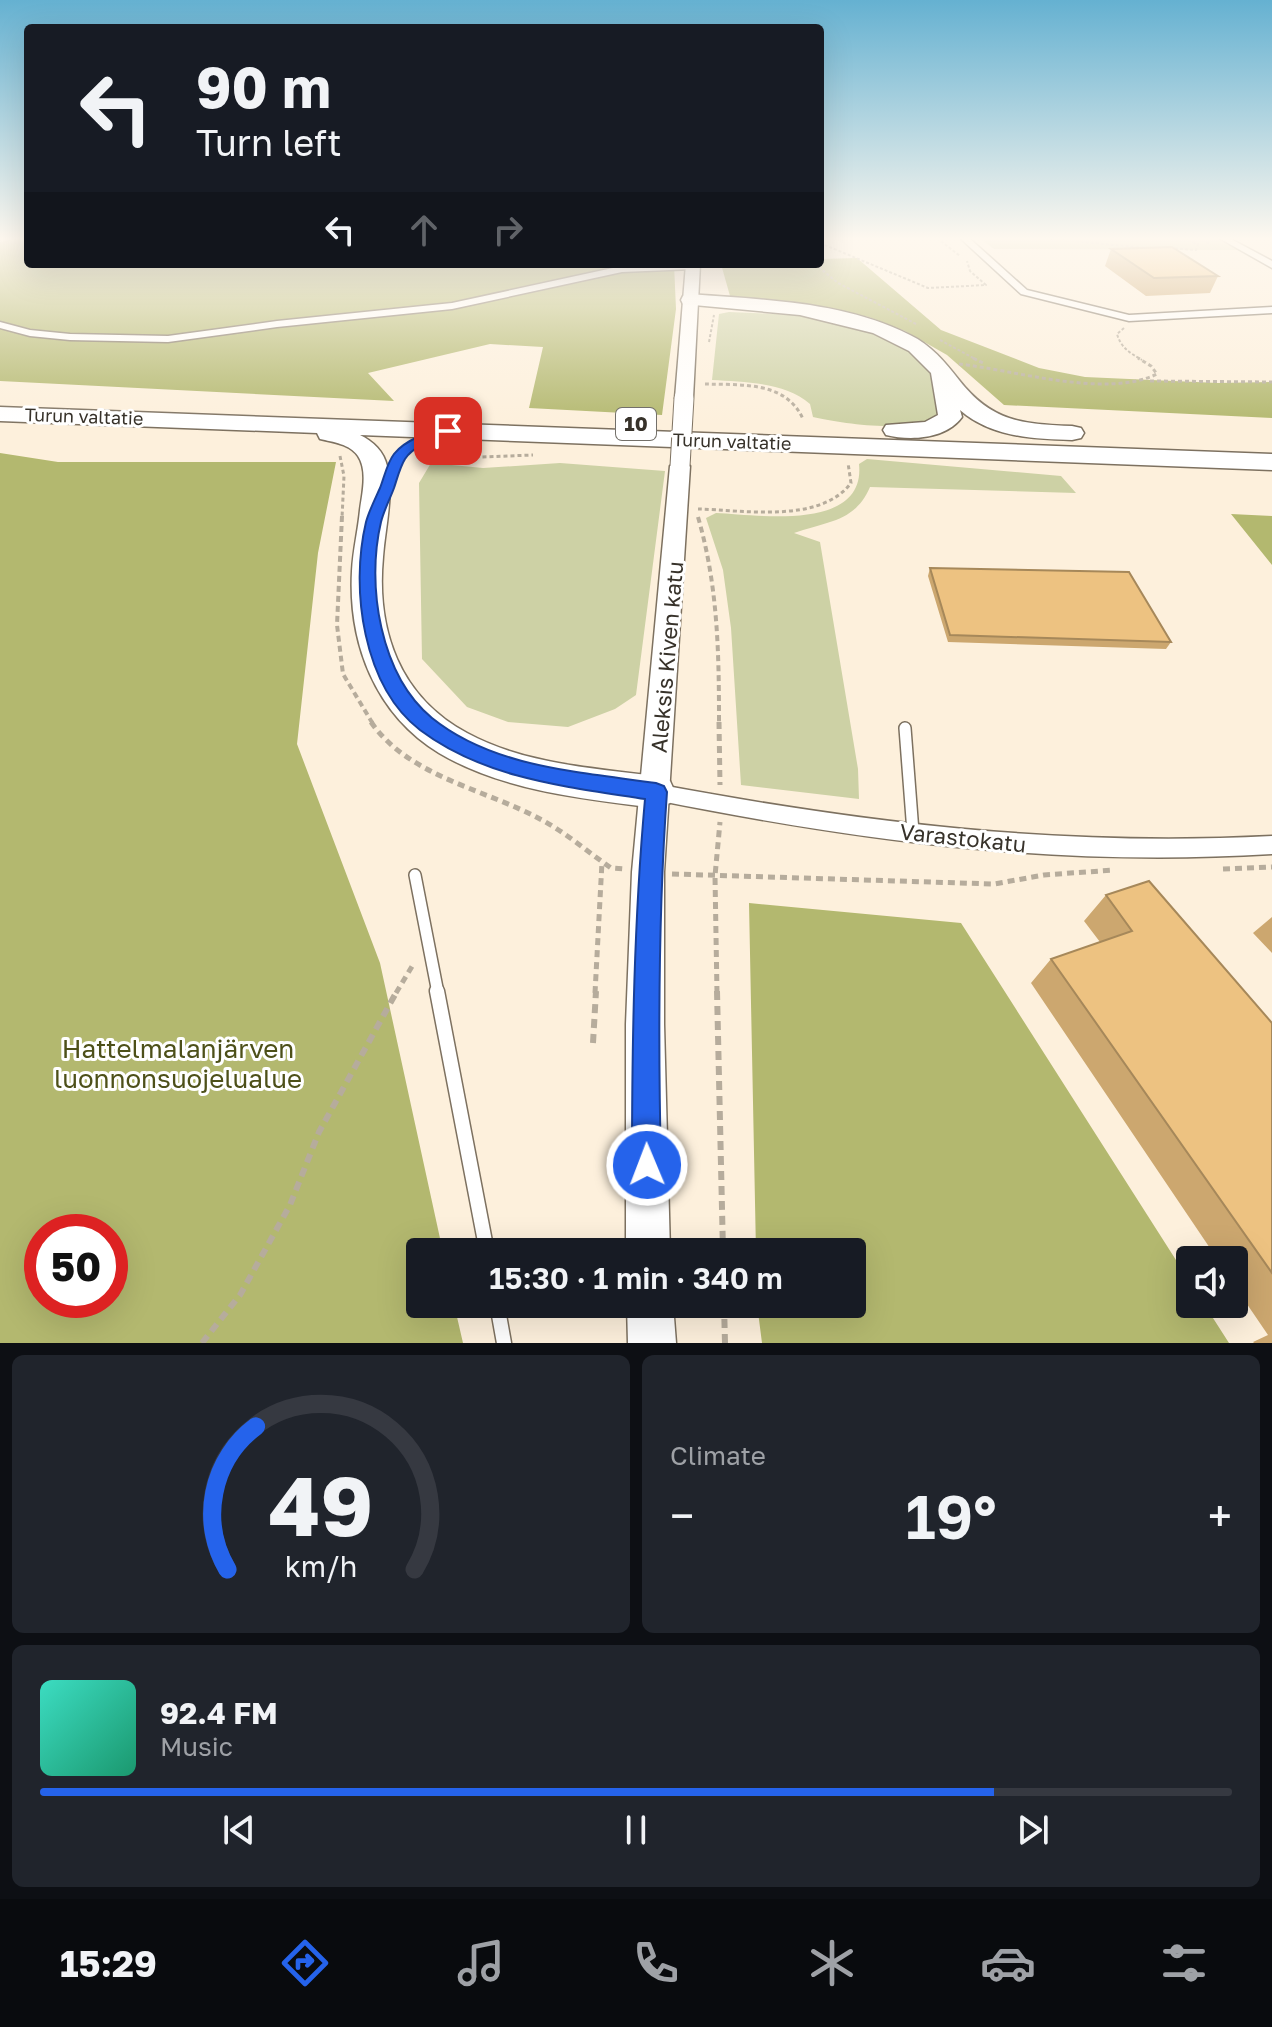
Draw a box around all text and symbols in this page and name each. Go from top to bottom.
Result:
text: 90 m [196,53,331,120]
icon: left [64,56,168,160]
text: Turn left [196,121,342,164]
icon: left [318,208,362,252]
icon: ahead [402,208,446,252]
icon: right [486,208,530,252]
pin [414,397,482,465]
street label: Turun valtatie [24,403,144,429]
road number: 10 [616,408,656,440]
icon: arrive [426,409,470,453]
street label: Turun valtatie [672,428,792,454]
street label: Aleksis Kiven katu [645,560,688,754]
street label: Varastokatu [899,817,1028,858]
park label: Hattelmalanjärven luonnonsuojelualue [54,1033,302,1094]
position arrow [605,1123,689,1207]
speed limit sign: 50 [24,1214,128,1318]
map controls [1176,1246,1248,1318]
button: sound [1176,1246,1248,1318]
text: 15:30 · 1 min · 340 m [489,1260,783,1296]
text: Climate [670,1440,766,1471]
text: 49 [269,1454,373,1554]
text: 19° [905,1480,997,1552]
text: − [670,1489,694,1542]
text: + [1208,1489,1232,1542]
text: km/h [285,1549,357,1583]
text: 92.4 FM [160,1695,278,1731]
text: Music [160,1731,233,1762]
icon: previous [217,1808,261,1852]
icon: pause [614,1808,658,1852]
icon: next [1011,1808,1055,1852]
icon: directions [277,1935,333,1991]
icon: music [453,1935,509,1991]
icon: phone [628,1935,684,1991]
icon: climate [804,1935,860,1991]
icon: car [980,1935,1036,1991]
icon: filters [1156,1935,1212,1991]
text: 15:29 [60,1942,157,1985]

